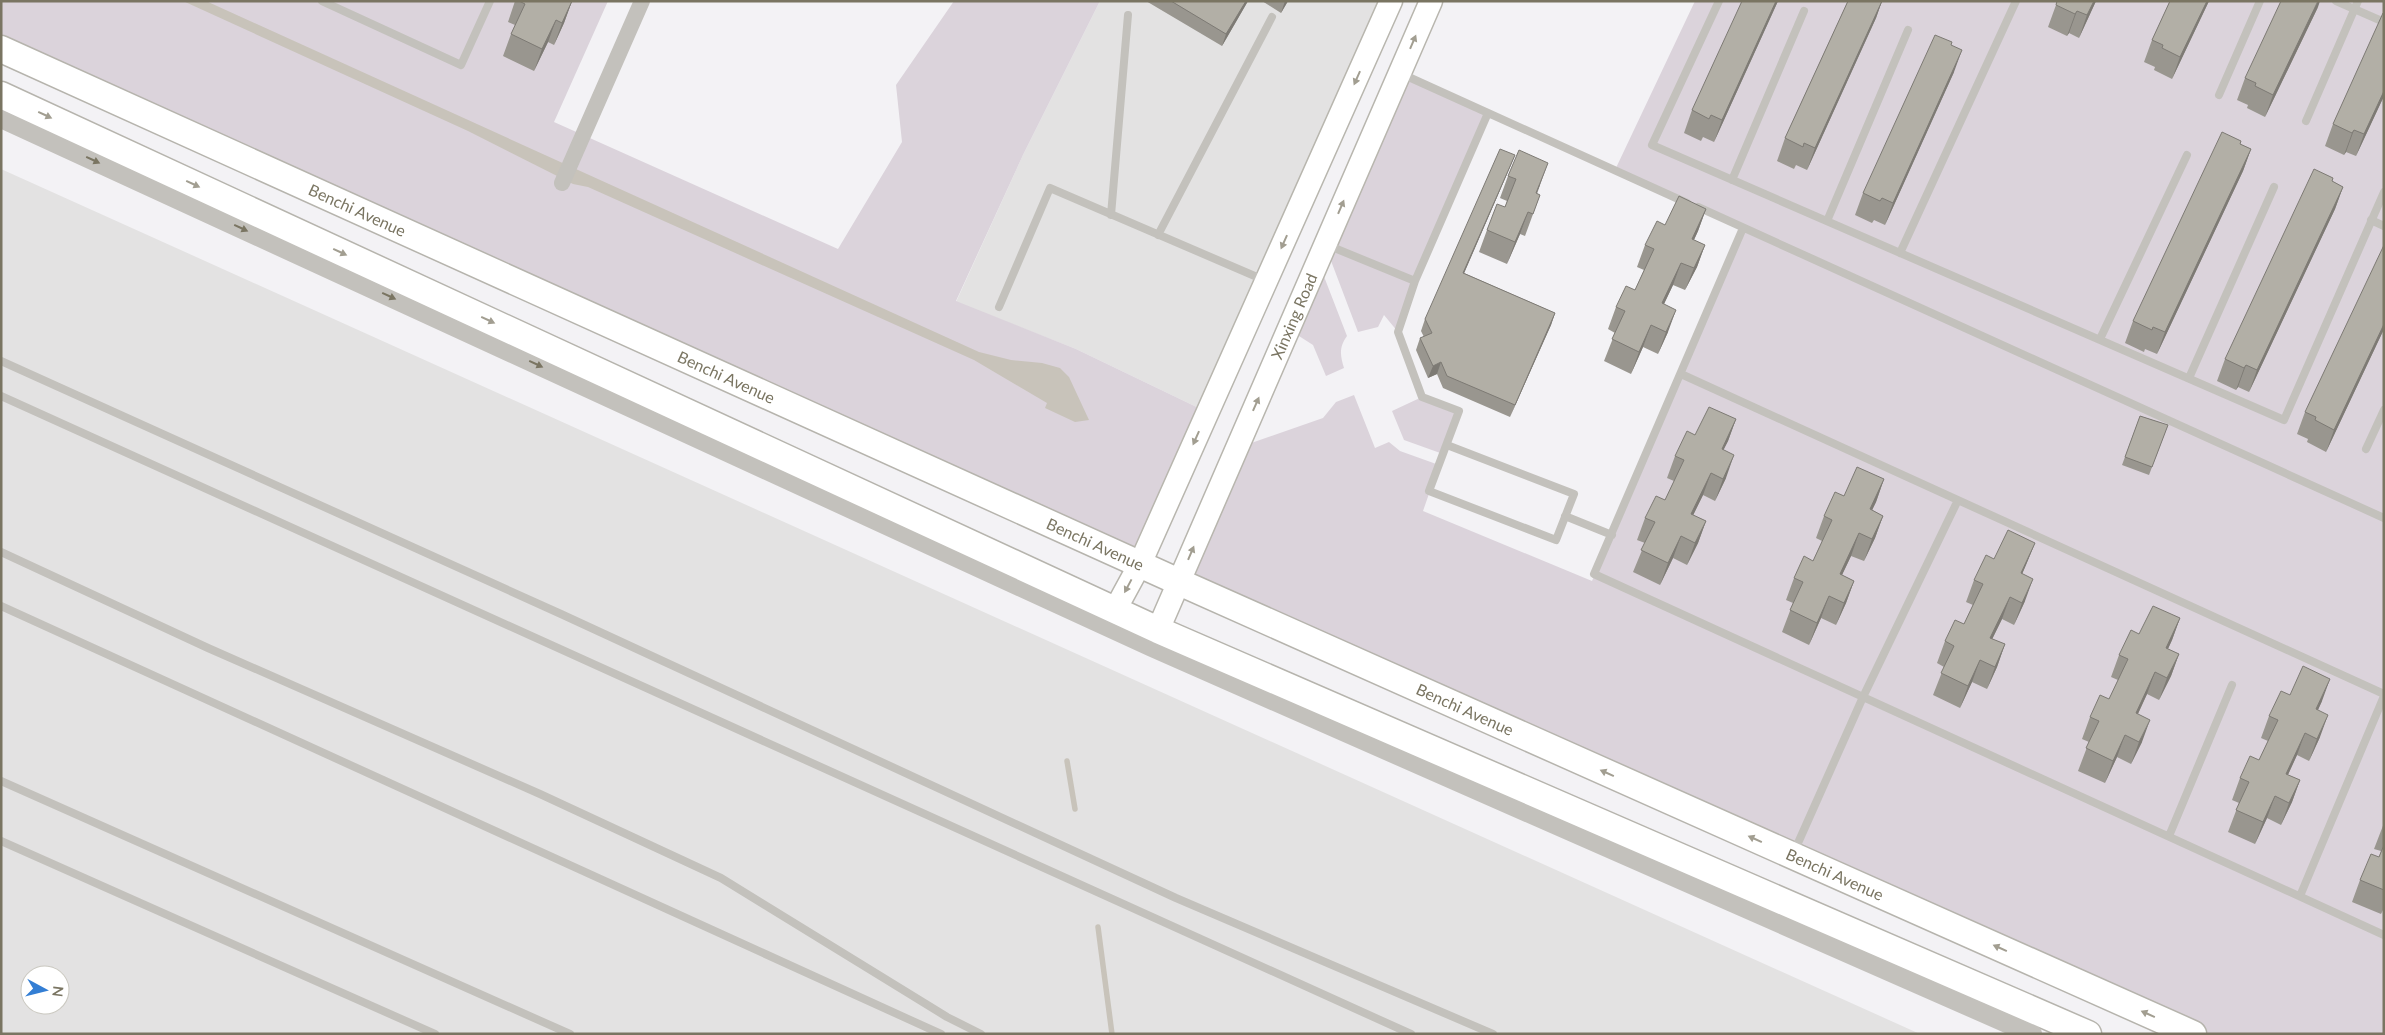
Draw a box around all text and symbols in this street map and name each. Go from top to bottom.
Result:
one-way arrow [1410,35,1418,49]
one-way arrow [1352,71,1360,85]
one-way arrow [38,111,53,120]
one-way arrow [86,157,100,165]
one-way arrow [186,180,200,188]
street label: Benchi Avenue [306,180,409,240]
one-way arrow [1338,200,1346,214]
one-way arrow [234,225,248,233]
one-way arrow [1279,235,1287,249]
one-way arrow [333,248,347,256]
street label: Xinxing Road [1267,270,1321,362]
one-way arrow [381,292,396,301]
one-way arrow [481,316,495,324]
street label: Benchi Avenue [675,346,778,407]
one-way arrow [529,360,543,368]
one-way arrow [1252,397,1260,411]
one-way arrow [1191,431,1199,445]
street label: Benchi Avenue [1044,513,1147,574]
one-way arrow [1187,546,1195,560]
one-way arrow [1124,579,1132,593]
street label: Benchi Avenue [1413,679,1517,739]
one-way arrow [1600,768,1614,776]
one-way arrow [1748,834,1762,842]
street label: Benchi Avenue [1783,844,1887,904]
one-way arrow [1993,943,2007,951]
north arrow [20,965,70,1015]
text: N [49,985,67,998]
one-way arrow [2141,1009,2155,1017]

